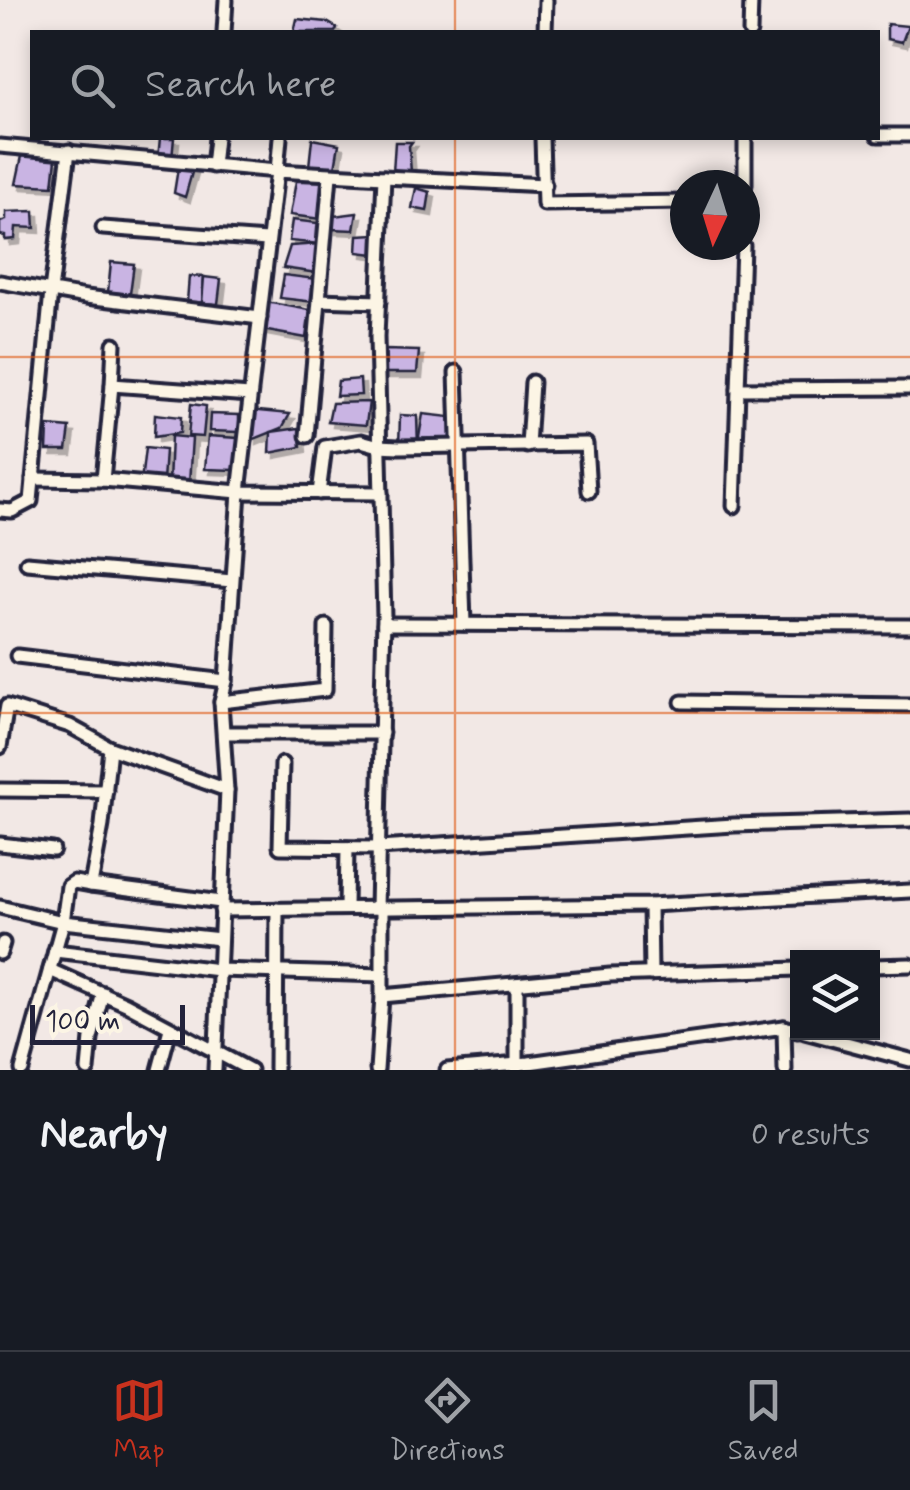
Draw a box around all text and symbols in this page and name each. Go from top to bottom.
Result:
search box [30,30,880,140]
icon: search [65,58,120,113]
text: Search here [145,61,336,110]
north arrow [670,170,760,260]
map controls [790,950,880,1040]
button: layers [790,950,880,1040]
scale bar [30,1000,185,1044]
text: 100 m [45,1004,120,1041]
text: Nearby [40,1108,168,1163]
text: 0 results [751,1114,870,1156]
tab: Map [112,1373,167,1470]
tab: Directions [390,1373,505,1470]
tab: Saved [728,1373,798,1470]

